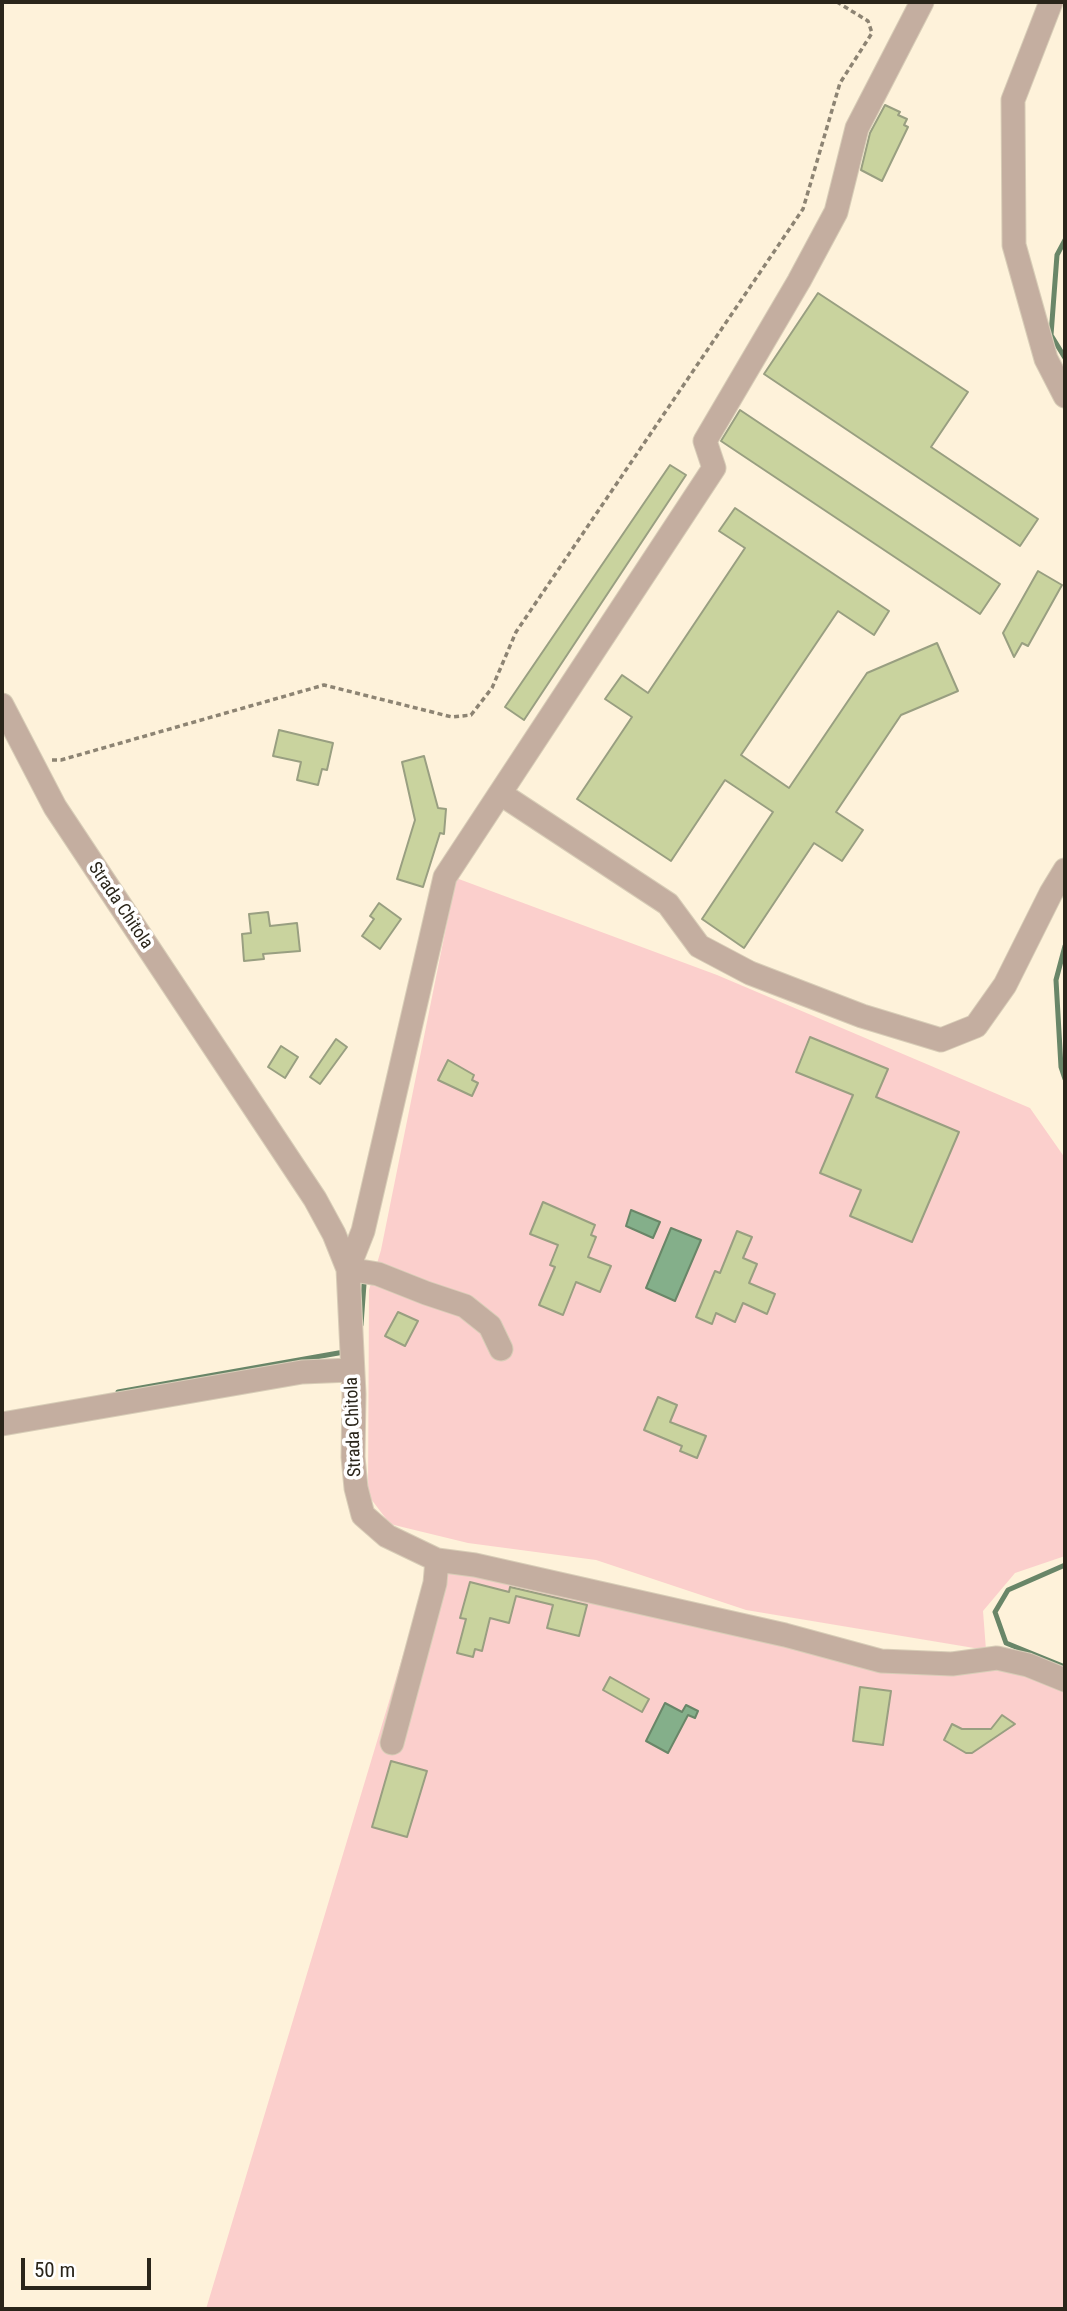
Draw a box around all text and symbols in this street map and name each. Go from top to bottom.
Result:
street label: Strada Chitola [83,858,157,954]
street label: Strada Chitola [341,1377,367,1477]
scale bar [24,2244,154,2288]
text: 50 m [34,2258,75,2282]

